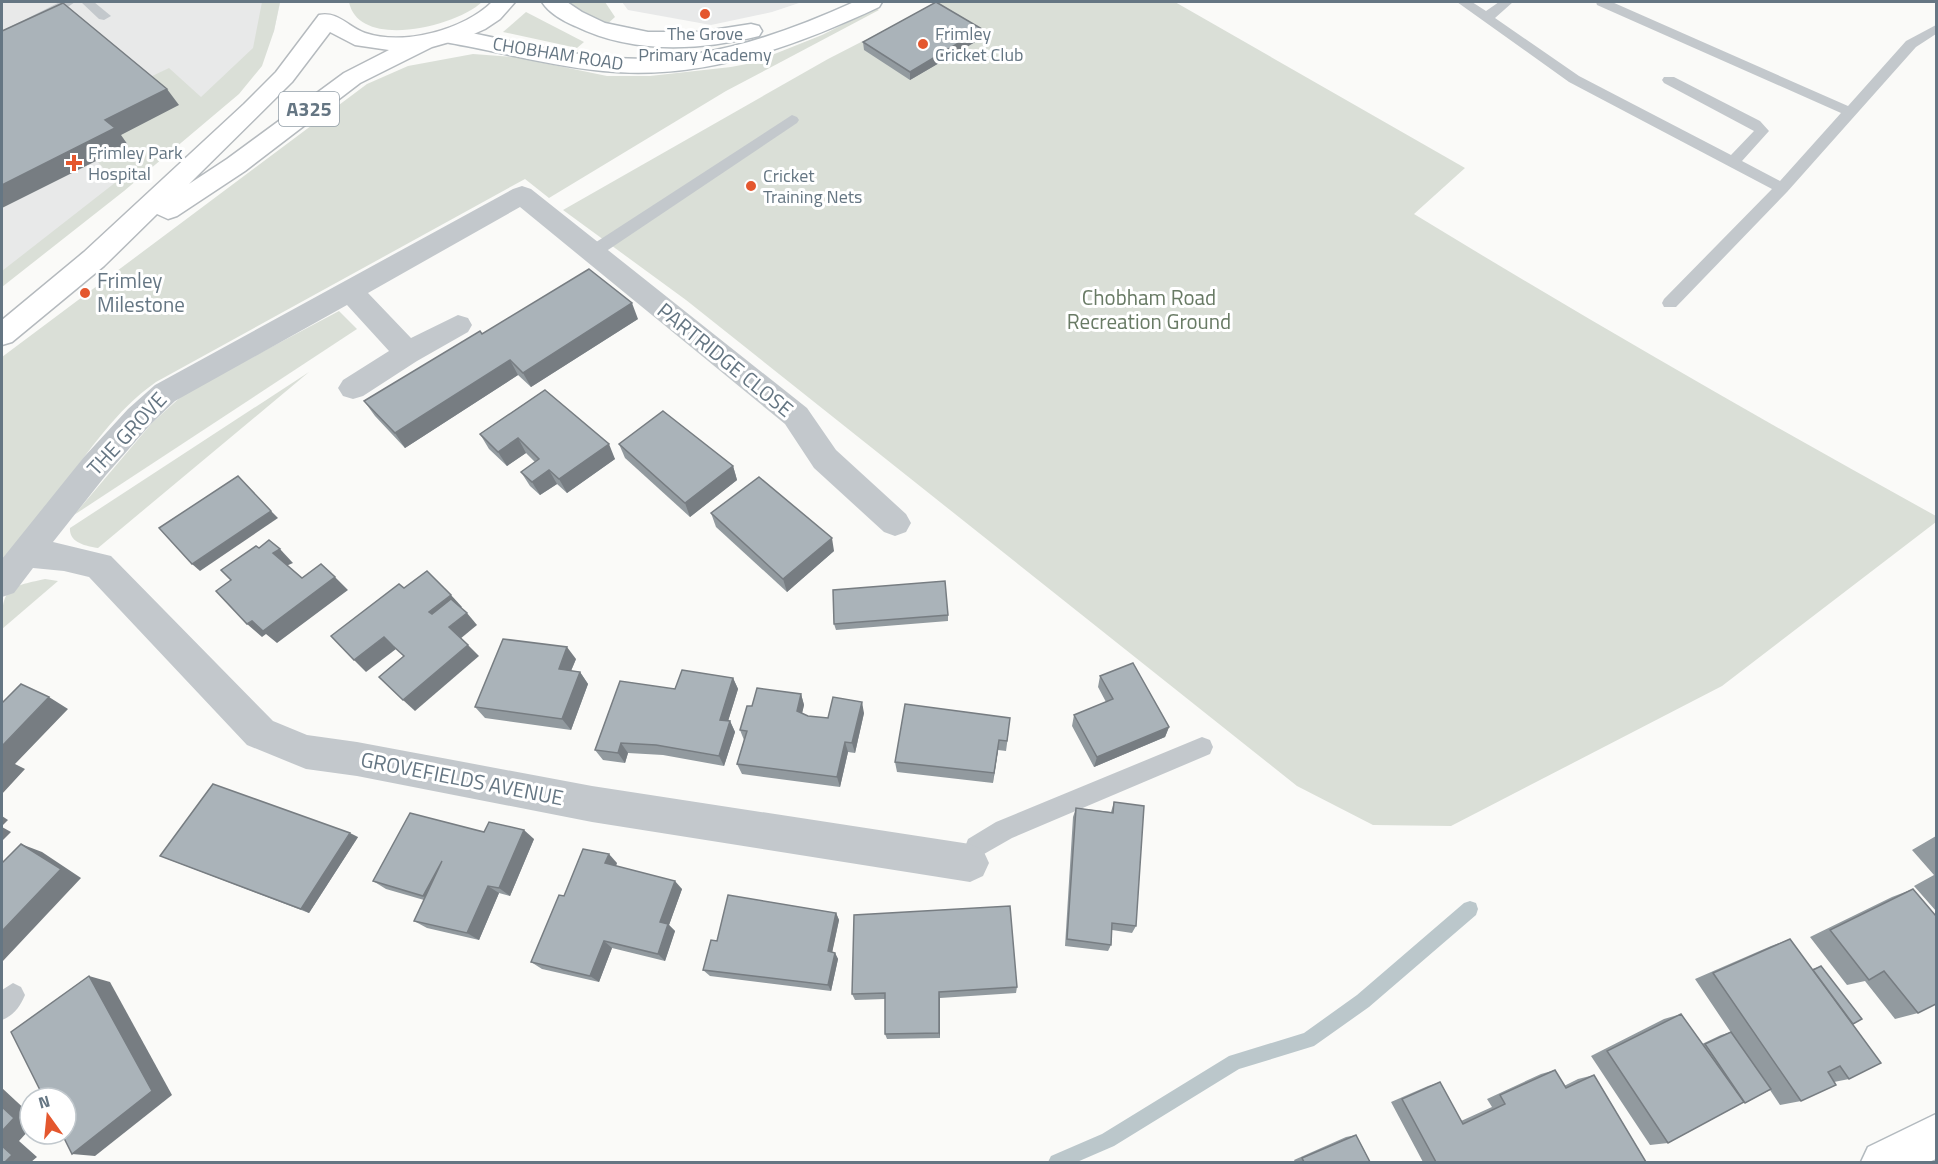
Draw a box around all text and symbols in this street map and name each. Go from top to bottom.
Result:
marker: The Grove Primary Academy [698,7,712,21]
place label: The Grove Primary Academy [638,20,772,68]
place label: Frimley Cricket Club [935,20,1023,68]
street label: CHOBHAM ROAD [491,30,625,77]
marker: Frimley Cricket Club [916,37,930,51]
road number: A325 [279,92,339,126]
place label: Frimley Park Hospital [88,139,183,187]
marker: Frimley Park Hospital [65,154,83,172]
place label: Cricket Training Nets [763,162,862,210]
marker: Cricket Training Nets [744,179,758,193]
place label: Frimley Milestone [97,264,185,320]
park label: Chobham Road Recreation Ground [1067,281,1231,337]
marker: Frimley Milestone [78,286,92,300]
street label: PARTRIDGE CLOSE [651,294,801,424]
street label: THE GROVE [79,384,174,483]
street label: GROVEFIELDS AVENUE [358,743,566,813]
north arrow [18,1086,78,1146]
text: N [36,1088,53,1115]

